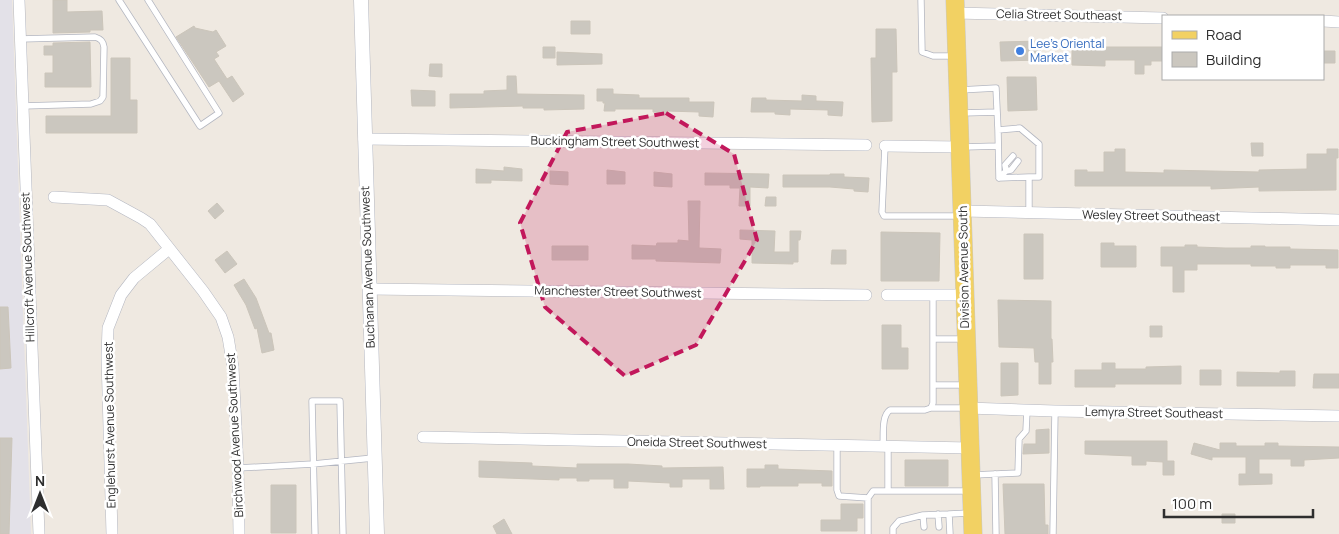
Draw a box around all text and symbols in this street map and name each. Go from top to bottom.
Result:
street label: Celia Street Southeast [996,5,1122,24]
legend [1162,15,1324,80]
text: Road [1206,24,1242,45]
place label: Lee's Oriental Market [1030,35,1105,66]
marker: Lee's Oriental Market [1014,45,1026,57]
text: Building [1206,49,1261,70]
street label: Buckingham Street Southwest [530,132,700,151]
street label: Buchanan Avenue Southwest [356,185,379,348]
street label: Hillcroft Avenue Southwest [16,192,39,342]
street label: Division Avenue South [954,206,973,328]
street label: Wesley Street Southeast [1082,206,1220,225]
street label: Manchester Street Southwest [534,282,702,301]
street label: Englehurst Avenue Southwest [100,341,119,509]
street label: Birchwood Avenue Southwest [222,352,247,518]
street label: Lemyra Street Southeast [1085,403,1223,422]
street label: Oneida Street Southwest [627,433,767,452]
north arrow [15,469,65,519]
text: N [35,471,45,490]
scale bar [1164,486,1313,518]
text: 100 m [1172,493,1212,514]

